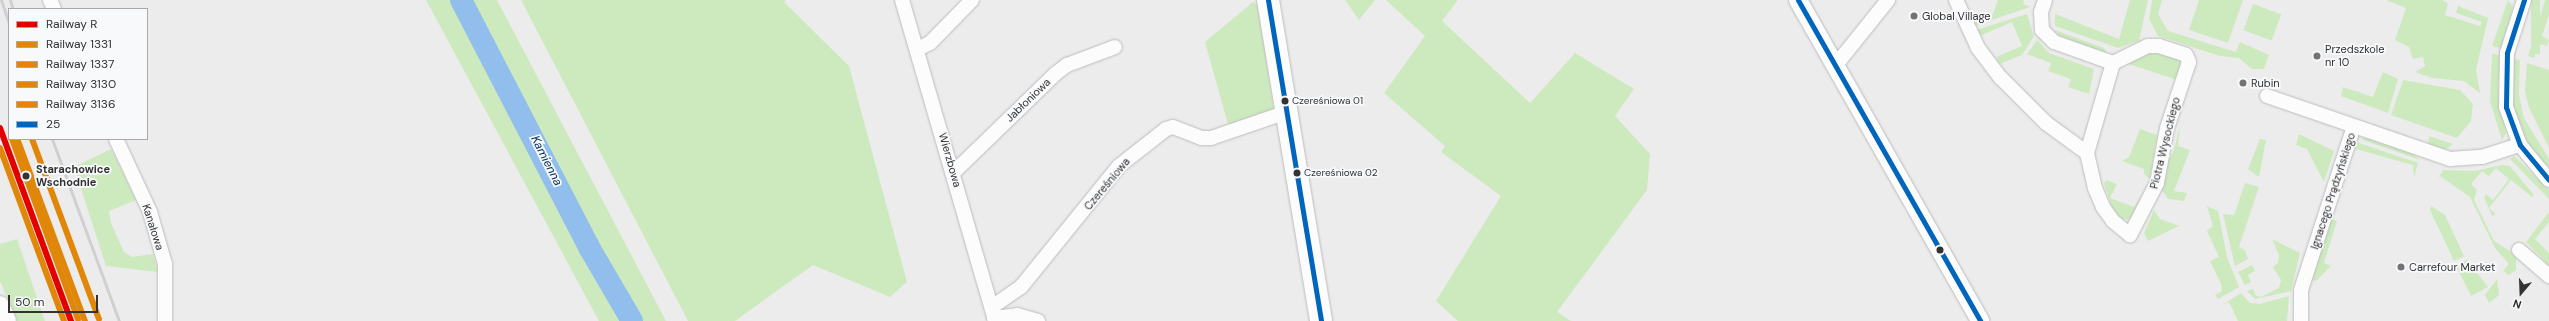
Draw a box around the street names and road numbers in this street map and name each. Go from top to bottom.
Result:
street label: Jabłoniowa [1003,75,1053,125]
street label: Piotra Wysockiego [2147,96,2183,190]
street label: Wierzbowa [936,131,964,189]
street label: Ignacego Prądzyńskiego [2308,131,2358,251]
street label: Czereśniowa [1081,155,1133,213]
street label: Kanałowa [139,202,167,252]

